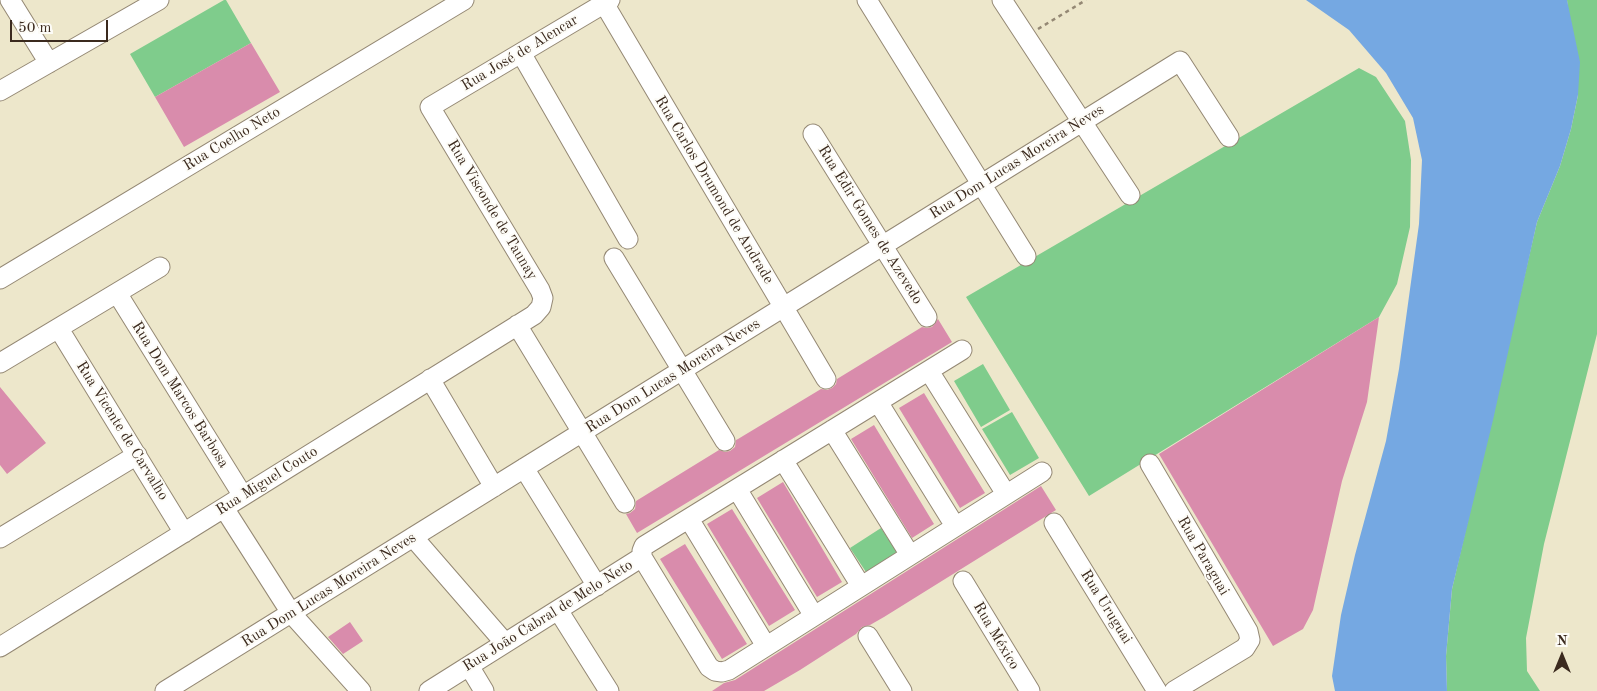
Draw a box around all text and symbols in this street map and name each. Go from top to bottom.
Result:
scale bar [12,10,110,42]
street label: Rua José de Alencar [458,11,582,95]
text: 50 m [18,21,52,36]
street label: Rua Carlos Drumond de Andrade [651,93,777,287]
street label: Rua Dom Lucas Moreira Neves [926,101,1108,223]
street label: Rua Coelho Neto [180,103,284,175]
street label: Rua Visconde de Taunay [443,137,541,283]
street label: Rua Edir Gomes de Azevedo [814,142,926,308]
street label: Rua Dom Lucas Moreira Neves [582,315,764,437]
street label: Rua Dom Marcos Barbosa [127,318,233,472]
street label: Rua Vicente de Carvalho [72,358,172,504]
street label: Rua Miguel Couto [213,443,321,519]
street label: Rua Paraguai [1173,513,1233,599]
street label: Rua Dom Lucas Moreira Neves [238,529,420,651]
street label: Rua João Cabral de Melo Neto [460,556,636,676]
street label: Rua Uruguai [1076,567,1136,647]
street label: Rua México [969,599,1023,673]
north arrow [1537,631,1587,681]
text: N [1557,634,1567,648]

